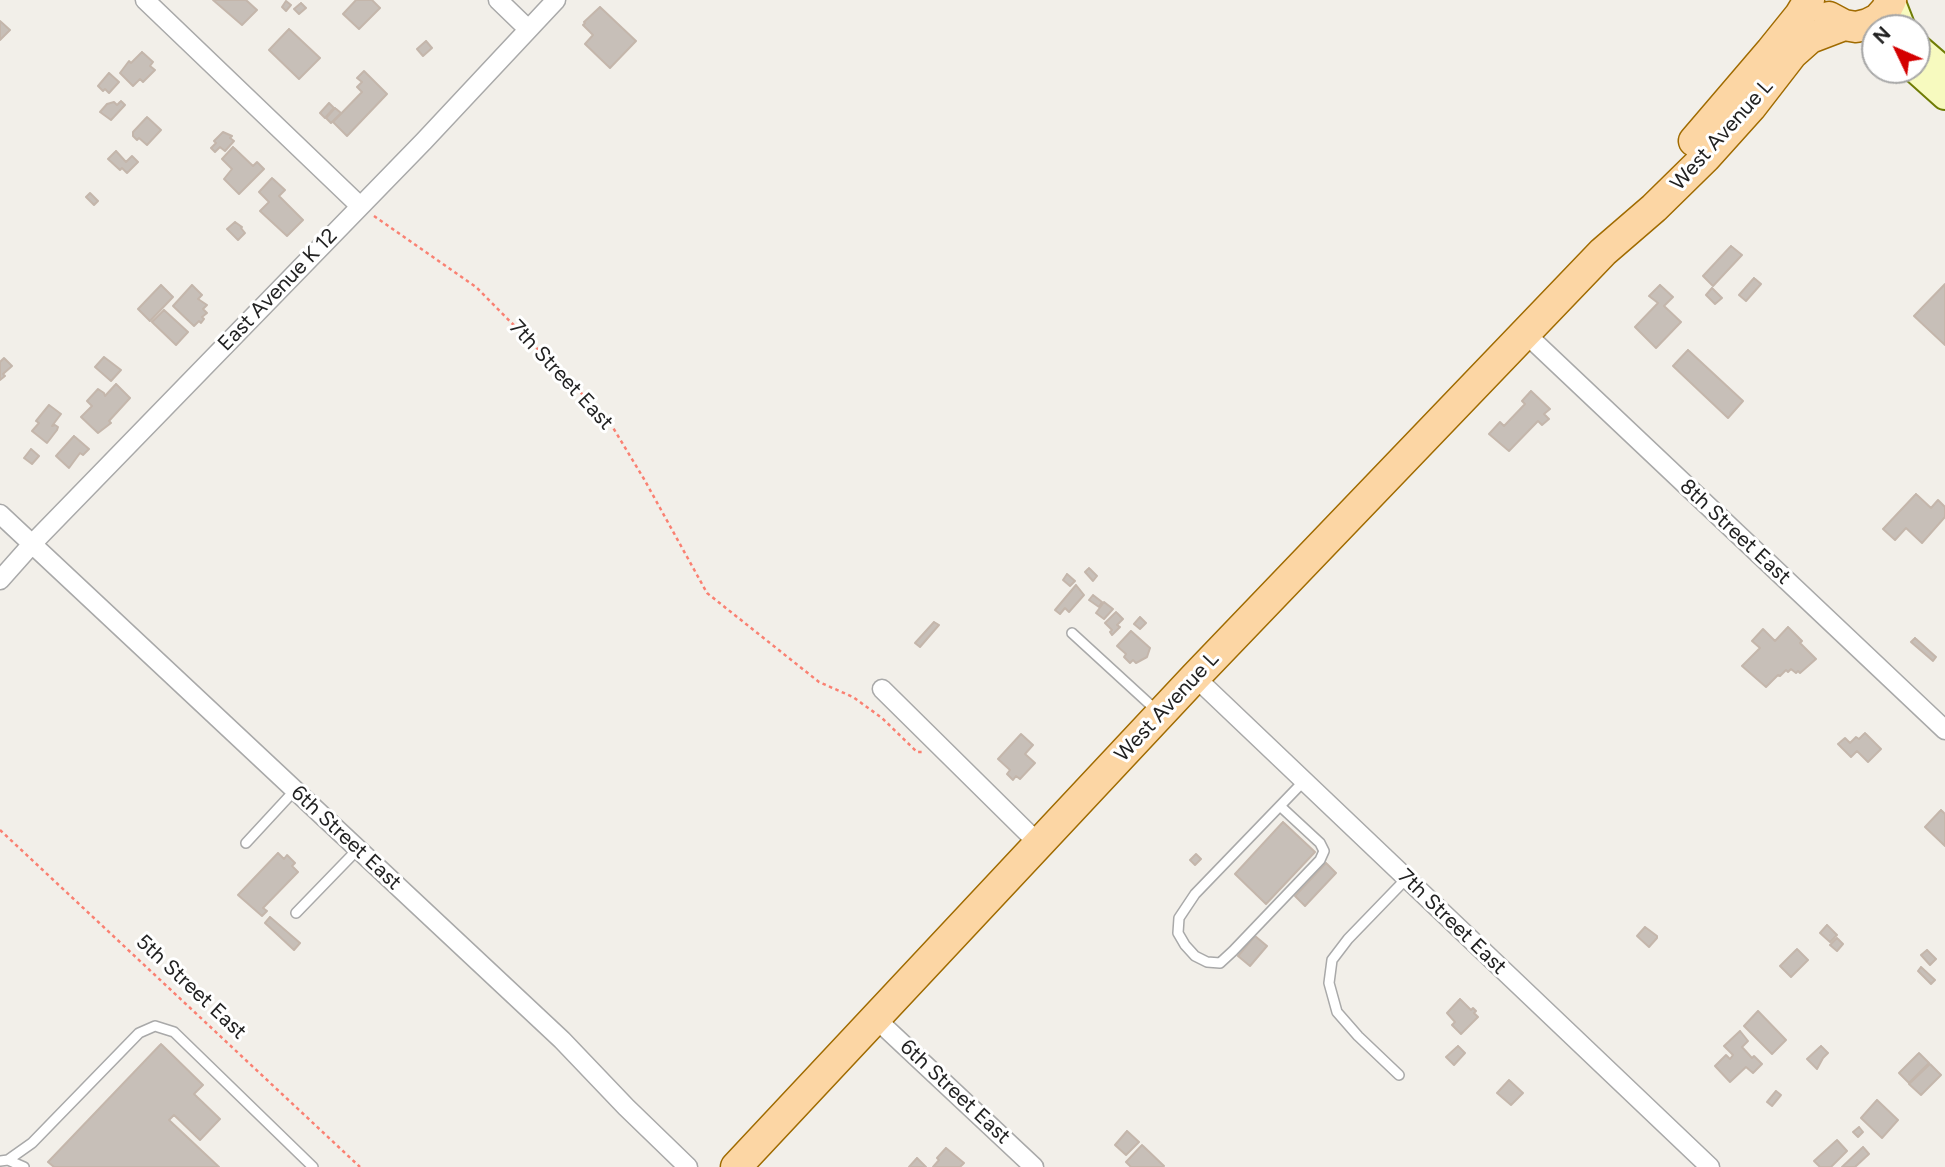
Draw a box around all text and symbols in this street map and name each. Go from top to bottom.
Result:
north arrow [1861,14,1931,84]
text: N [1869,22,1895,49]
street label: West Avenue L [1666,74,1778,196]
street label: East Avenue K 12 [213,223,343,357]
street label: 7th Street East [504,315,618,435]
street label: 8th Street East [1674,474,1796,590]
street label: West Avenue L [1110,647,1224,767]
street label: 6th Street East [286,781,406,895]
street label: 7th Street East [1393,864,1511,980]
street label: 5th Street East [131,929,251,1045]
street label: 6th Street East [895,1035,1015,1149]

